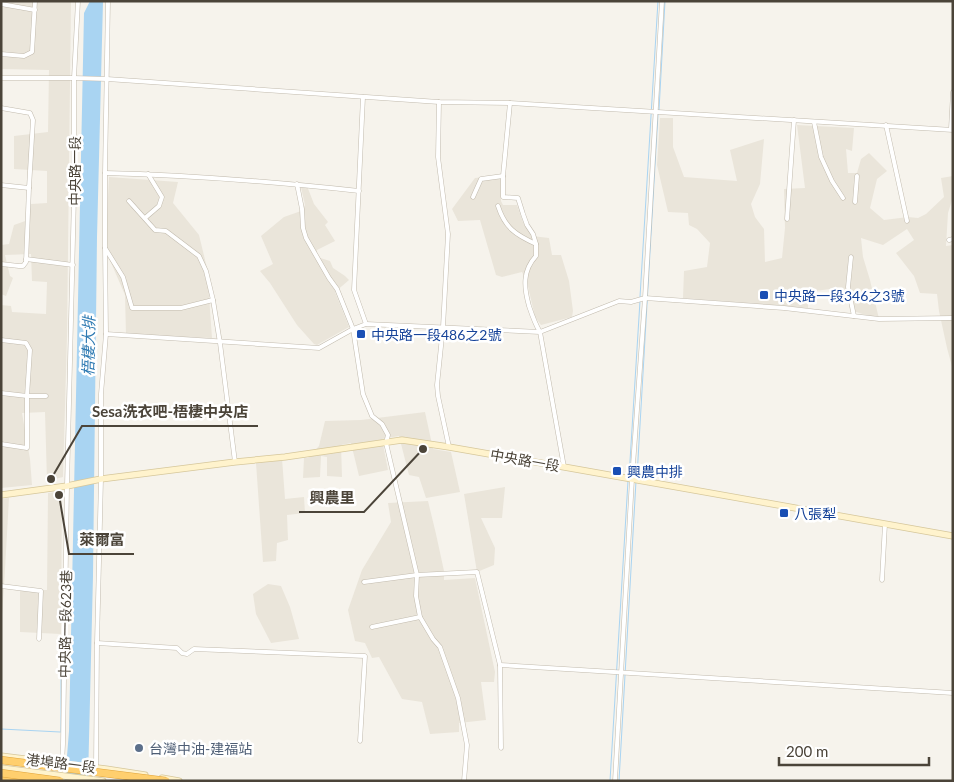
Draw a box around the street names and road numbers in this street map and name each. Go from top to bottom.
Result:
street label: 中央路一段 [66,136,83,206]
street label: 中央路一段 [489,446,561,474]
street label: 中央路一段623巷 [56,570,74,678]
street label: 港埠路一段 [25,750,97,776]

